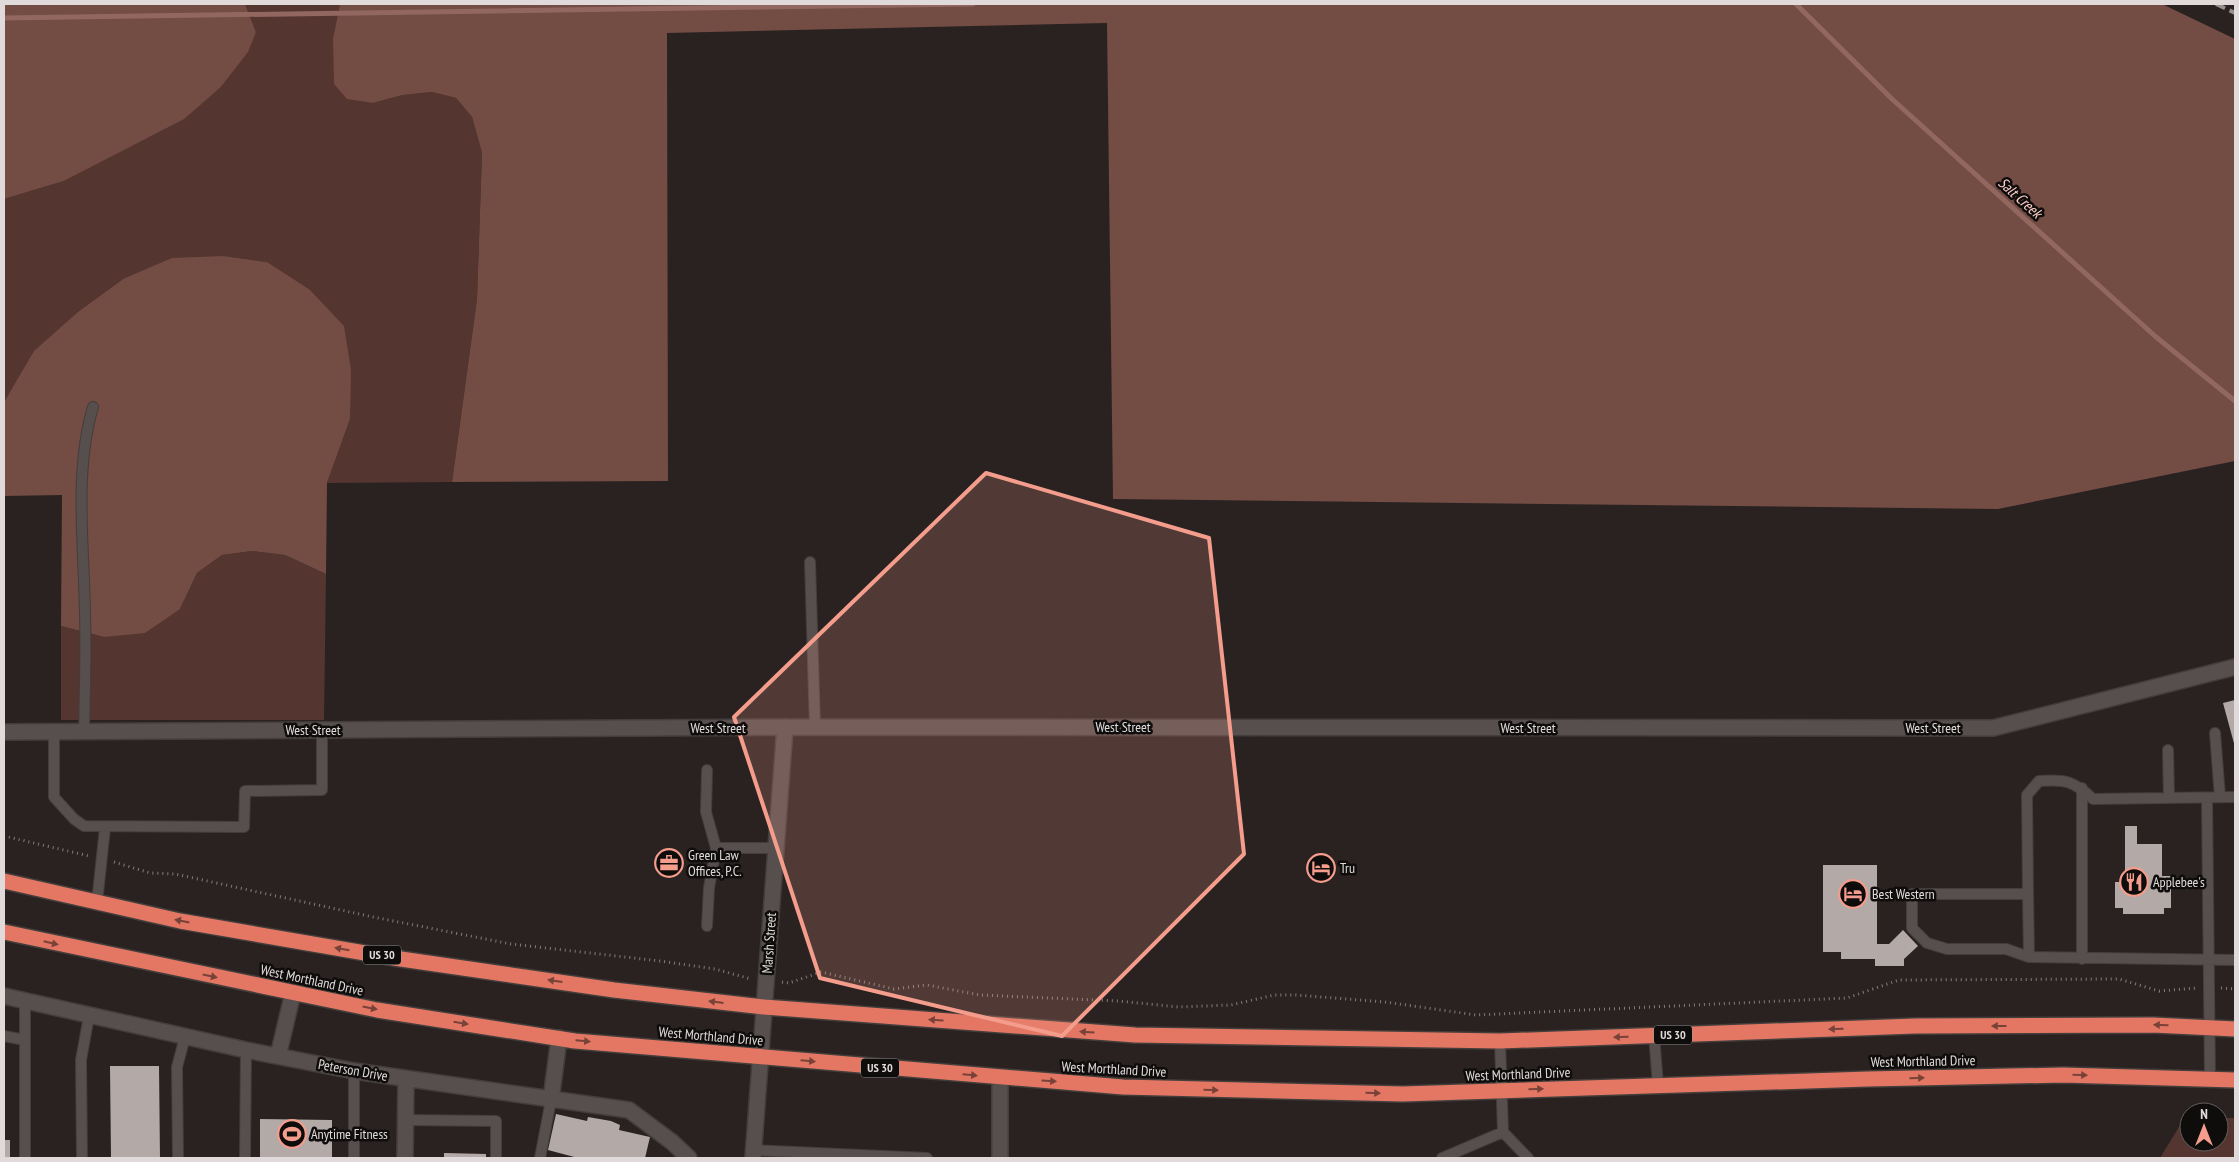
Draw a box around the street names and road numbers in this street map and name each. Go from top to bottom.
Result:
street label: West Street [1095,718,1151,736]
street label: West Street [690,719,746,737]
street label: West Street [1500,719,1556,737]
street label: West Street [1905,719,1961,737]
street label: West Street [285,721,341,739]
street label: Marsh Street [758,912,780,974]
road number: US 30 [363,946,401,964]
street label: West Morthland Drive [259,960,365,1000]
street label: West Morthland Drive [658,1022,764,1050]
road number: US 30 [1654,1026,1692,1044]
street label: West Morthland Drive [1870,1051,1976,1071]
street label: Peterson Drive [317,1055,389,1085]
street label: West Morthland Drive [1061,1057,1167,1081]
road number: US 30 [861,1058,899,1078]
street label: West Morthland Drive [1465,1063,1571,1085]

